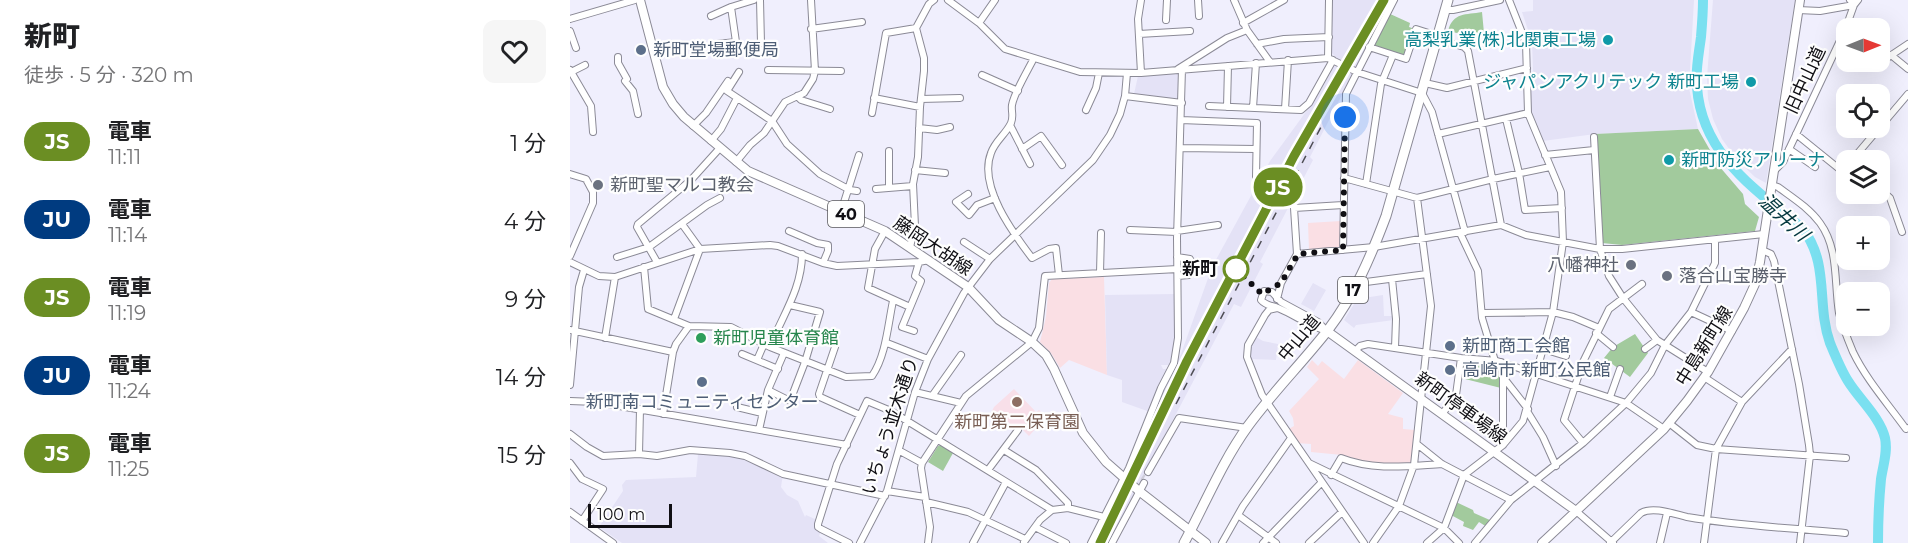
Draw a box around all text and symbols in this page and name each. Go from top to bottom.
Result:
north arrow [1836,18,1890,72]
map controls [1836,18,1890,336]
text: 新町 [24,19,80,53]
button: heart [483,20,546,83]
place label: 高梨乳業(株)北関東工場 [1404,29,1596,51]
marker: 高梨乳業(株)北関東工場 [1601,33,1615,47]
place label: 新町堂場郵便局 [653,39,779,61]
marker: 新町堂場郵便局 [634,43,648,57]
street label: 旧中山道 [1780,43,1830,117]
text: 徒歩 · 5 分 · 320 m [24,63,194,87]
place label: ジャパンアクリテック 新町工場 [1483,71,1739,93]
marker: ジャパンアクリテック 新町工場 [1744,75,1758,89]
button: locate [1836,84,1890,138]
your location [1330,102,1360,132]
text: 電車 [108,118,152,145]
text: JS [45,129,69,154]
text: 1 分 [510,130,546,157]
text: 11:11 [108,145,141,169]
place label: 新町防災アリーナ [1681,149,1825,171]
button: layers [1836,150,1890,204]
marker: 新町防災アリーナ [1662,153,1676,167]
line badge: JS [1251,168,1305,207]
place label: 新町聖マルコ教会 [610,174,754,196]
text: JS [1266,175,1290,200]
marker: 新町聖マルコ教会 [591,178,605,192]
water label: 温井川 [1754,188,1816,248]
text: 電車 [108,196,152,223]
road number: 40 [828,201,864,227]
text: JU [43,207,71,232]
text: 4 分 [504,208,546,235]
street label: 藤岡大胡線 [890,212,976,280]
button: + [1836,216,1890,270]
text: 11:14 [108,223,147,247]
place label: 八幡神社 [1547,254,1619,276]
marker: 新町 [1223,256,1249,282]
place label: 新町 [1182,258,1218,280]
marker: 八幡神社 [1624,258,1638,272]
place label: 落合山宝勝寺 [1679,265,1787,287]
marker: 落合山宝勝寺 [1660,269,1674,283]
text: 電車 [108,274,152,301]
road number: 17 [1338,277,1368,303]
button: − [1836,282,1890,336]
text: JS [45,285,69,310]
text: 9 分 [505,286,546,313]
text: 11:19 [108,301,146,325]
street label: 中島新町線 [1671,302,1737,390]
street label: 中山道 [1273,310,1325,366]
place label: 新町児童体育館 [713,327,839,349]
marker: 新町児童体育館 [694,331,708,345]
place label: 新町商工会館 [1462,335,1570,357]
marker: 新町商工会館 [1443,339,1457,353]
text: 電車 [108,352,152,379]
street label: いちょう並木通り [857,354,923,498]
place label: 高崎市 新町公民館 [1462,359,1611,381]
text: JU [43,363,71,388]
marker: 高崎市 新町公民館 [1443,363,1457,377]
text: 14 分 [496,364,546,391]
street label: 新町停車場線 [1411,367,1511,449]
marker: 新町南コミュニティセンター [695,375,709,389]
text: 11:24 [108,379,151,403]
place label: 新町南コミュニティセンター [586,391,818,413]
marker: 新町第二保育園 [1010,395,1024,409]
place label: 新町第二保育園 [954,411,1080,433]
text: 電車 [108,430,152,457]
text: JS [45,441,69,466]
text: 15 分 [498,442,546,469]
text: 11:25 [108,457,149,481]
scale bar [588,501,672,528]
text: 100 m [597,505,645,524]

